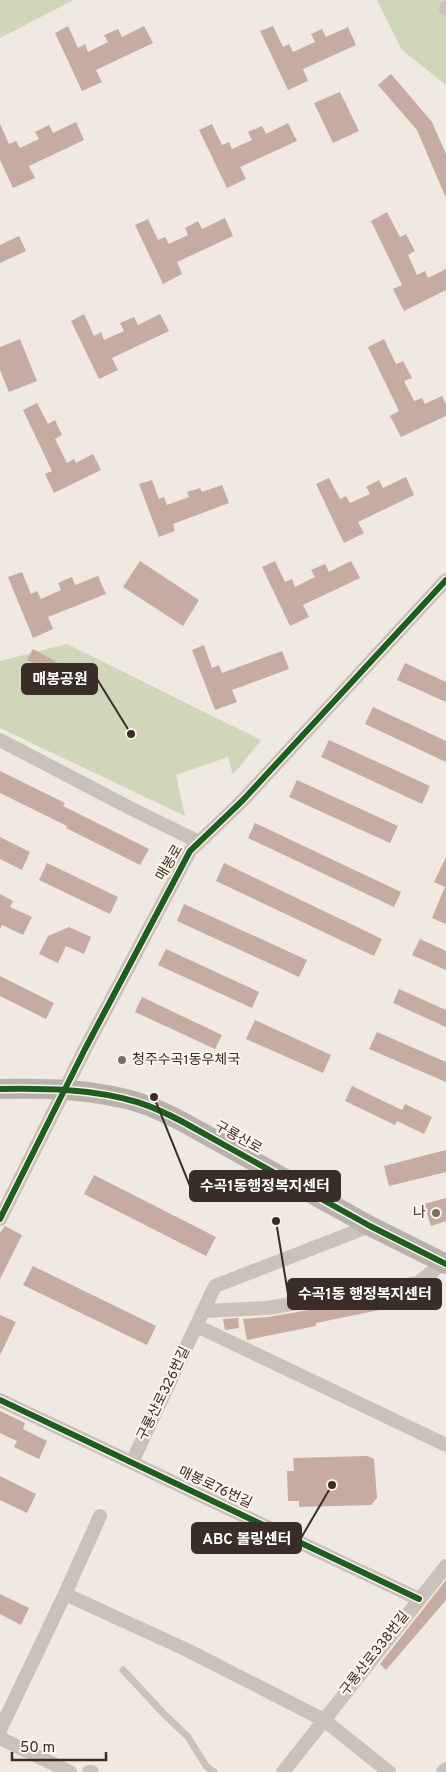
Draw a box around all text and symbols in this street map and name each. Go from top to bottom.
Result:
callout: 매봉공원 [22,664,97,694]
text: 매봉공원 [32,671,88,690]
street label: 매봉로 [153,842,187,884]
place label: 청주수곡1동우체국 [132,1052,240,1069]
marker: 청주수곡1동우체국 [116,1054,128,1066]
street label: 구룡산로 [211,1118,265,1158]
callout: 수곡1동행정복지센터 [190,1171,340,1201]
text: 수곡1동행정복지센터 [200,1178,330,1197]
place label: 나 [413,1205,426,1222]
marker: 나 [430,1207,442,1219]
callout: 수곡1동 행정복지센터 [288,1279,441,1309]
text: 수곡1동 행정복지센터 [298,1286,432,1305]
street label: 구룡산로326번길 [134,1344,194,1444]
street label: 매봉로76번길 [175,1464,255,1512]
callout: ABC 볼링센터 [192,1523,301,1553]
text: ABC 볼링센터 [202,1531,292,1550]
street label: 구룡산로338번길 [337,1608,413,1700]
scale bar [12,1730,106,1762]
text: 50 m [20,1739,55,1758]

